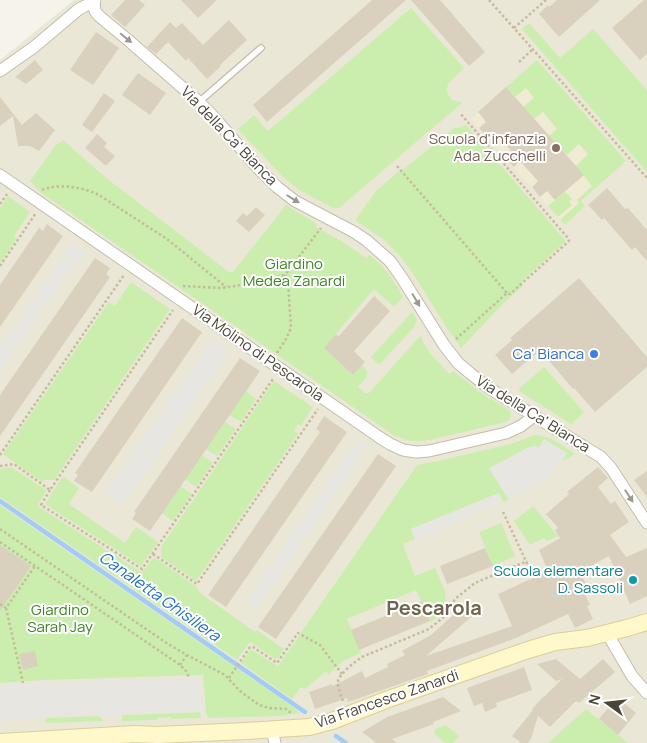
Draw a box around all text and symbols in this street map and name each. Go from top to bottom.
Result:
one-way arrow [119,33,132,44]
street label: Via della Ca' Bianca [176,81,282,190]
place label: Scuola d'infanzia Ada Zucchelli [429,128,546,166]
marker: Scuola d'infanzia Ada Zucchelli [550,142,562,154]
one-way arrow [286,194,300,203]
park label: Giardino Medea Zanardi [243,253,345,291]
one-way arrow [411,293,420,306]
street label: Via Molino di Pescarola [188,299,328,406]
place label: Ca' Bianca [513,343,584,364]
marker: Ca' Bianca [588,348,600,360]
street label: Via della Ca' Bianca [472,370,594,457]
one-way arrow [624,489,634,502]
water label: Canaletta Ghisiliera [95,546,226,647]
place label: Scuola elementare D. Sassoli [494,560,623,598]
marker: Scuola elementare D. Sassoli [627,574,639,586]
district label: Pescarola [386,594,482,621]
park label: Giardino Sarah Jay [27,599,93,637]
street label: Via Francesco Zanardi [312,664,461,733]
north arrow [582,678,632,728]
text: N [583,692,604,707]

